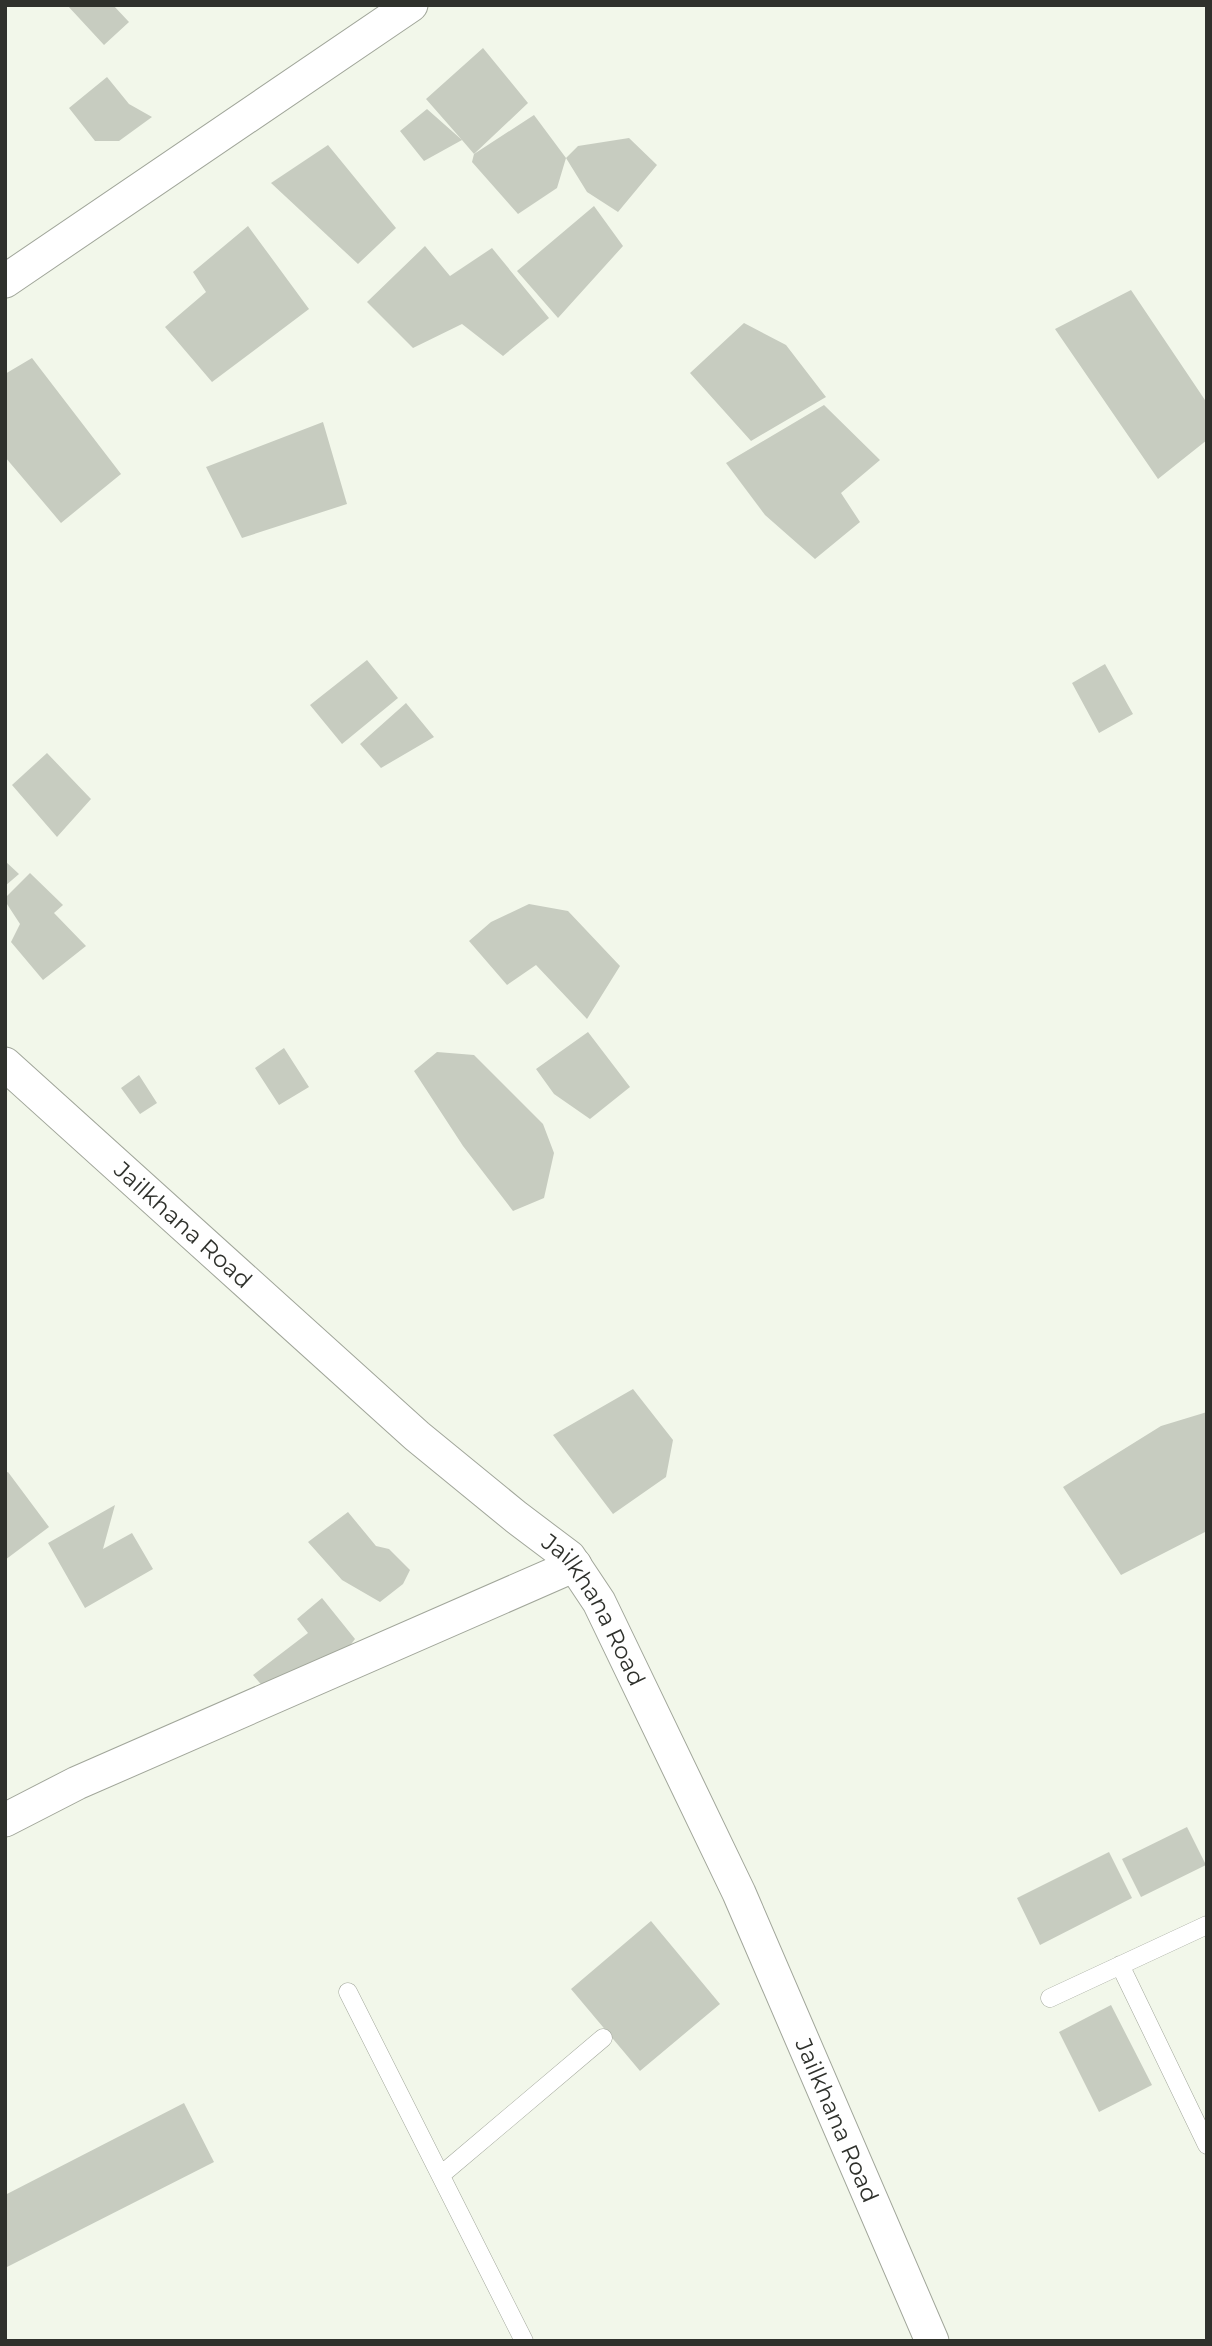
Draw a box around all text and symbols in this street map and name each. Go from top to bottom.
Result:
street label: Jailkhana Road [108,1155,258,1294]
street label: Jailkhana Road [536,1527,651,1690]
street label: Jailkhana Road [789,2033,885,2207]

